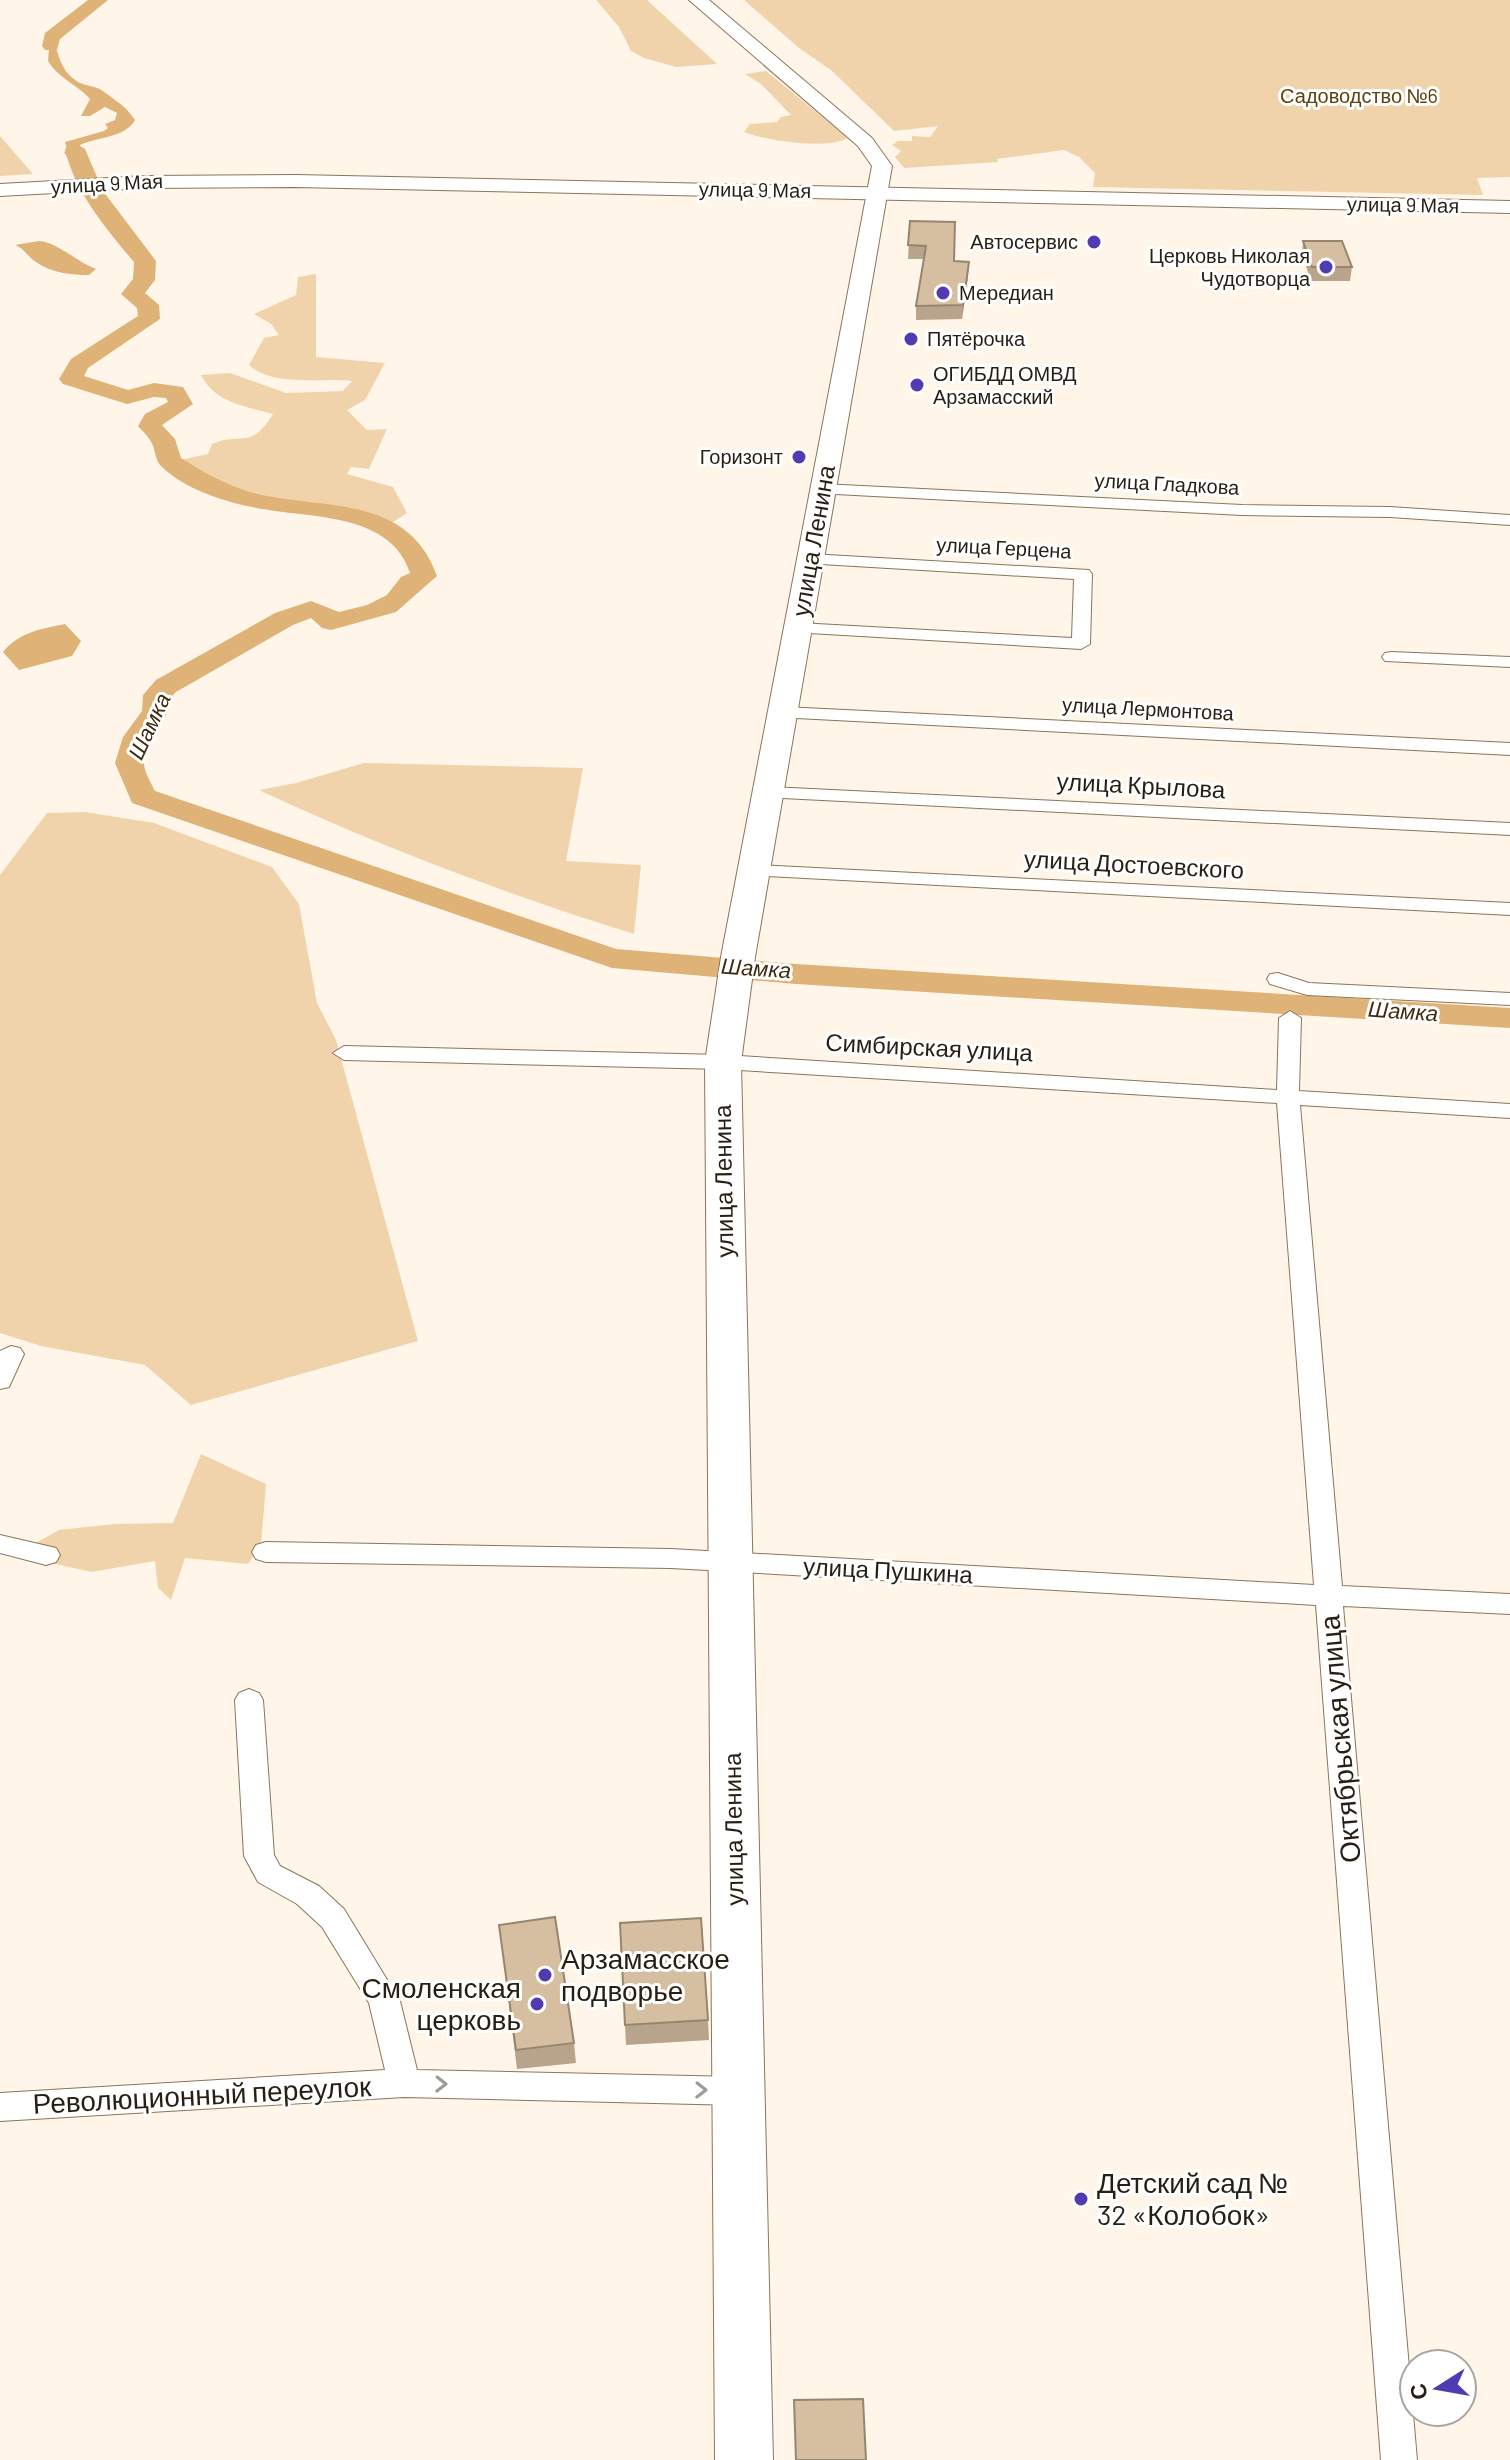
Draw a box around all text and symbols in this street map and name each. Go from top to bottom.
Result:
park label: Садоводство №6 [1280,83,1438,107]
street label: улица 9 Мая [50,168,164,198]
street label: улица 9 Мая [699,176,811,202]
street label: улица 9 Мая [1347,191,1459,217]
place label: Автосервис [970,229,1078,253]
marker: Автосервис [1085,233,1103,251]
place label: Церковь Николая Чудотворца [1149,243,1311,290]
marker: Церковь Николая Чудотворца [1317,258,1335,276]
place label: Мередиан [959,280,1054,304]
marker: Мередиан [934,284,952,302]
place label: Пятёрочка [927,326,1026,350]
marker: Пятёрочка [902,330,920,348]
place label: ОГИБДД ОМВД Арзамасский [933,361,1077,408]
marker: ОГИБДД ОМВД Арзамасский [908,376,926,394]
place label: Горизонт [700,444,783,468]
marker: Горизонт [790,448,808,466]
street label: улица Ленина [785,462,840,619]
street label: улица Гладкова [1094,467,1241,499]
street label: улица Герцена [936,531,1073,563]
water label: Шамка [121,688,175,763]
street label: улица Лермонтова [1062,692,1235,725]
street label: улица Крылова [1056,766,1227,803]
street label: улица Достоевского [1023,843,1245,884]
water label: Шамка [720,952,792,982]
water label: Шамка [1367,995,1439,1025]
street label: Симбирская улица [825,1027,1034,1066]
street label: улица Ленина [707,1104,738,1258]
street label: улица Пушкина [803,1551,974,1588]
street label: Октябрьская улица [1311,1613,1367,1864]
street label: улица Ленина [717,1752,748,1906]
place label: Арзамасское подворье [561,1941,730,2007]
marker: Арзамасское подворье [536,1966,554,1984]
place label: Смоленская церковь [362,1970,521,2036]
marker: Смоленская церковь [528,1995,546,2013]
street label: Революционный переулок [32,2068,373,2120]
one-way arrow [435,2075,448,2093]
one-way arrow [695,2081,708,2099]
place label: Детский сад № 32 «Колобок» [1097,2165,1288,2231]
marker: Детский сад № 32 «Колобок» [1072,2190,1090,2208]
north arrow [1398,2348,1478,2428]
text: С [1403,2382,1432,2402]

